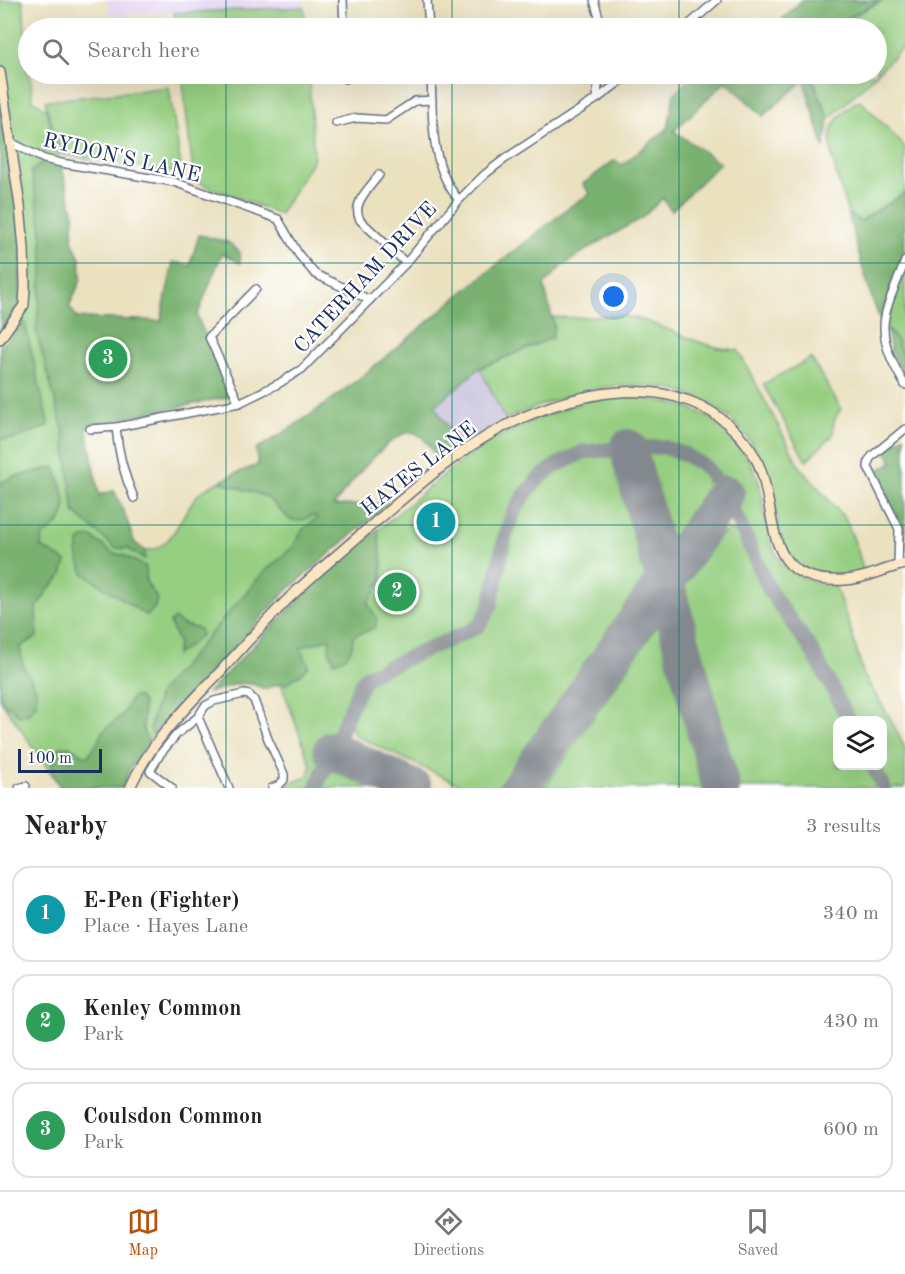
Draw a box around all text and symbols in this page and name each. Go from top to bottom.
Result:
search box [18,18,887,84]
icon: search [39,35,72,68]
text: Search here [87,40,200,62]
street label: RYDON'S LANE [41,130,203,187]
street label: CATERHAM DRIVE [291,198,441,358]
your location [599,282,628,311]
pin: 3 [88,336,128,382]
street label: HAYES LANE [357,418,480,520]
pin: 1 [416,500,456,544]
pin: 2 [378,570,416,614]
map controls [833,716,887,770]
button: layers [833,716,887,770]
scale bar [18,746,102,774]
text: 100 m [27,751,72,767]
text: Nearby [24,814,108,840]
text: 3 results [806,817,881,837]
text: E-Pen (Fighter) [83,890,239,912]
text: 1 [40,904,51,924]
text: 340 m [823,904,879,924]
text: Place · Hayes Lane [83,917,248,937]
text: Kenley Common [83,998,242,1020]
text: 2 [40,1012,51,1032]
text: 430 m [823,1012,879,1032]
text: Park [83,1025,124,1045]
text: Coulsdon Common [83,1106,262,1128]
text: 3 [40,1120,51,1140]
text: 600 m [823,1120,879,1140]
text: Park [83,1133,124,1153]
tab: Map [127,1205,160,1261]
tab: Directions [413,1205,484,1261]
tab: Saved [738,1205,778,1261]

